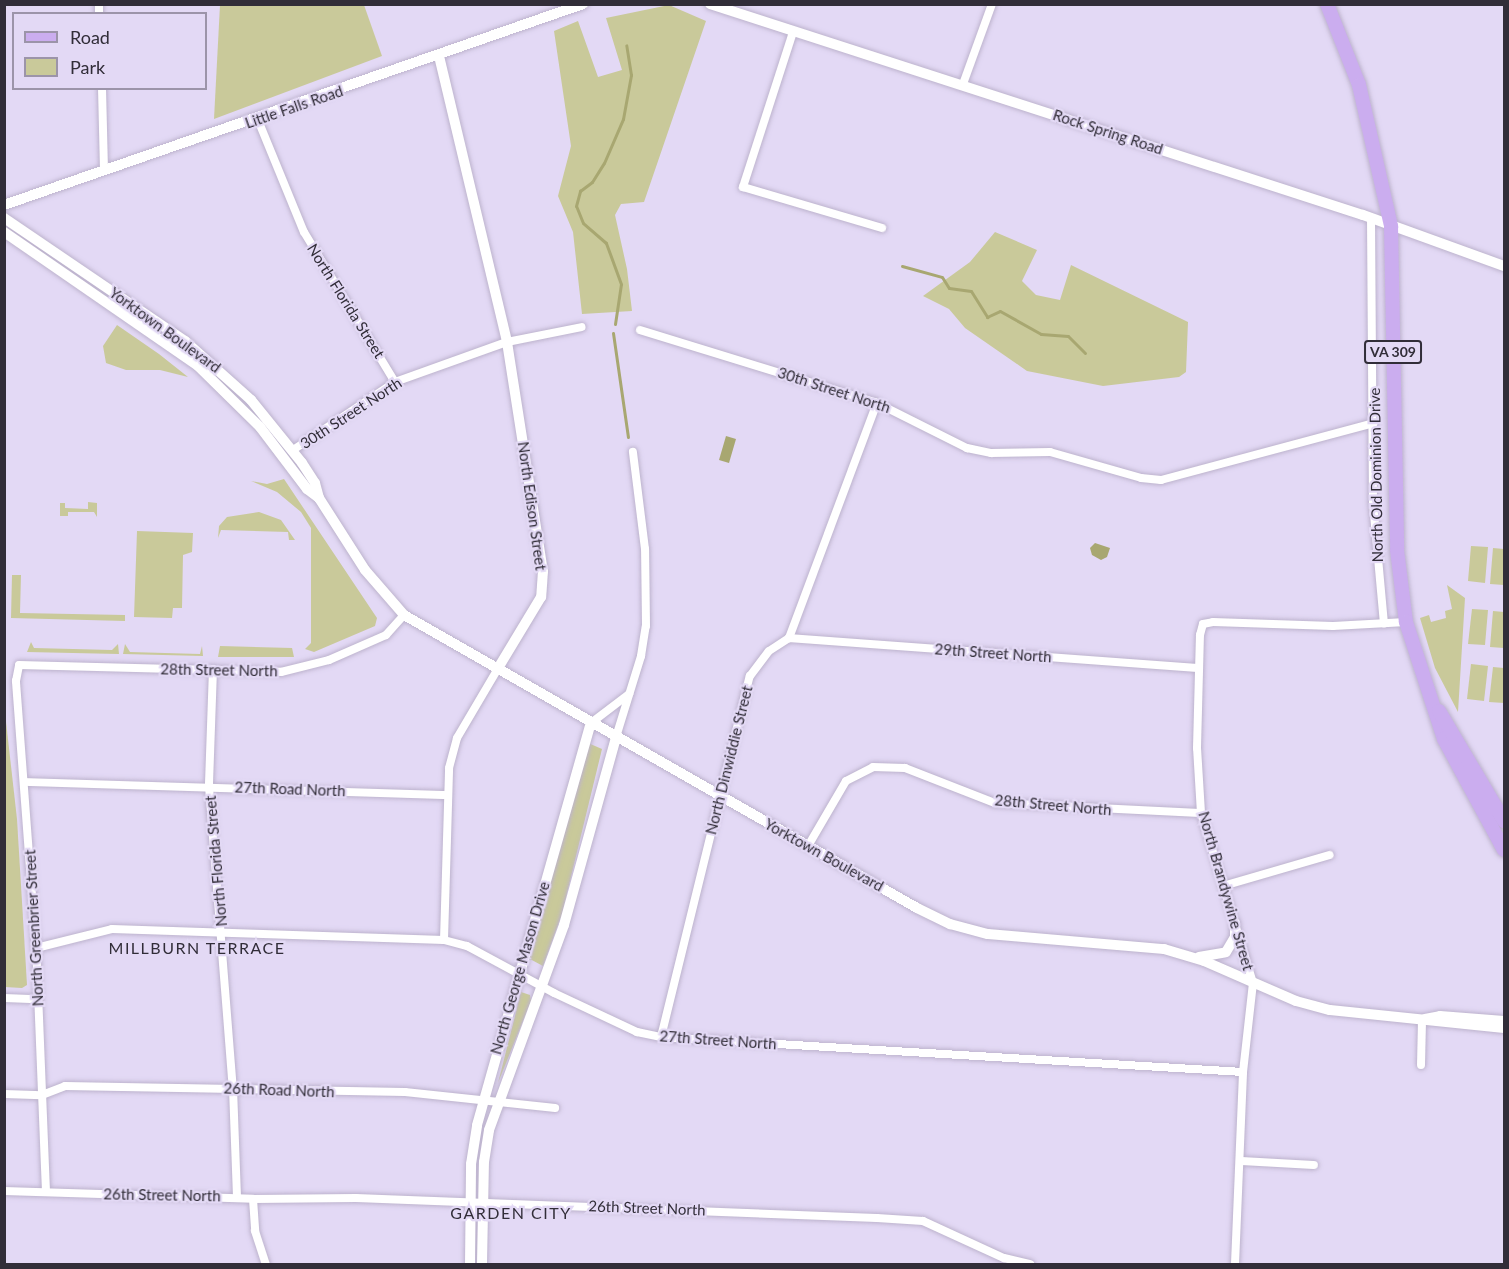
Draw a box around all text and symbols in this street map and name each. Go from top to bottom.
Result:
legend [12,12,207,90]
text: Road [70,26,110,48]
text: Park [70,56,105,78]
street label: Little Falls Road [243,82,345,132]
street label: Rock Spring Road [1051,106,1165,158]
street label: North Florida Street [304,241,388,361]
street label: Yorktown Boulevard [106,284,224,376]
road number: VA 309 [1363,341,1423,363]
street label: 30th Street North [775,363,893,417]
street label: 30th Street North [297,374,405,452]
street label: North Old Dominion Drive [1365,388,1387,562]
street label: North Edison Street [514,440,550,572]
street label: 29th Street North [934,640,1052,666]
street label: 28th Street North [160,660,278,680]
street label: North Dinwiddie Street [702,684,756,836]
street label: 27th Road North [234,778,346,800]
street label: 28th Street North [994,791,1112,819]
street label: North Florida Street [201,795,231,927]
street label: North Brandywine Street [1195,809,1257,973]
street label: Yorktown Boulevard [761,815,887,895]
street label: North Greenbrier Street [21,849,47,1007]
street label: North George Mason Drive [487,880,553,1056]
district label: MILLBURN TERRACE [108,938,286,958]
street label: 27th Street North [659,1027,777,1053]
street label: 26th Road North [223,1079,335,1101]
street label: 26th Street North [103,1185,221,1205]
street label: 26th Street North [588,1197,706,1219]
district label: GARDEN CITY [450,1203,572,1223]

